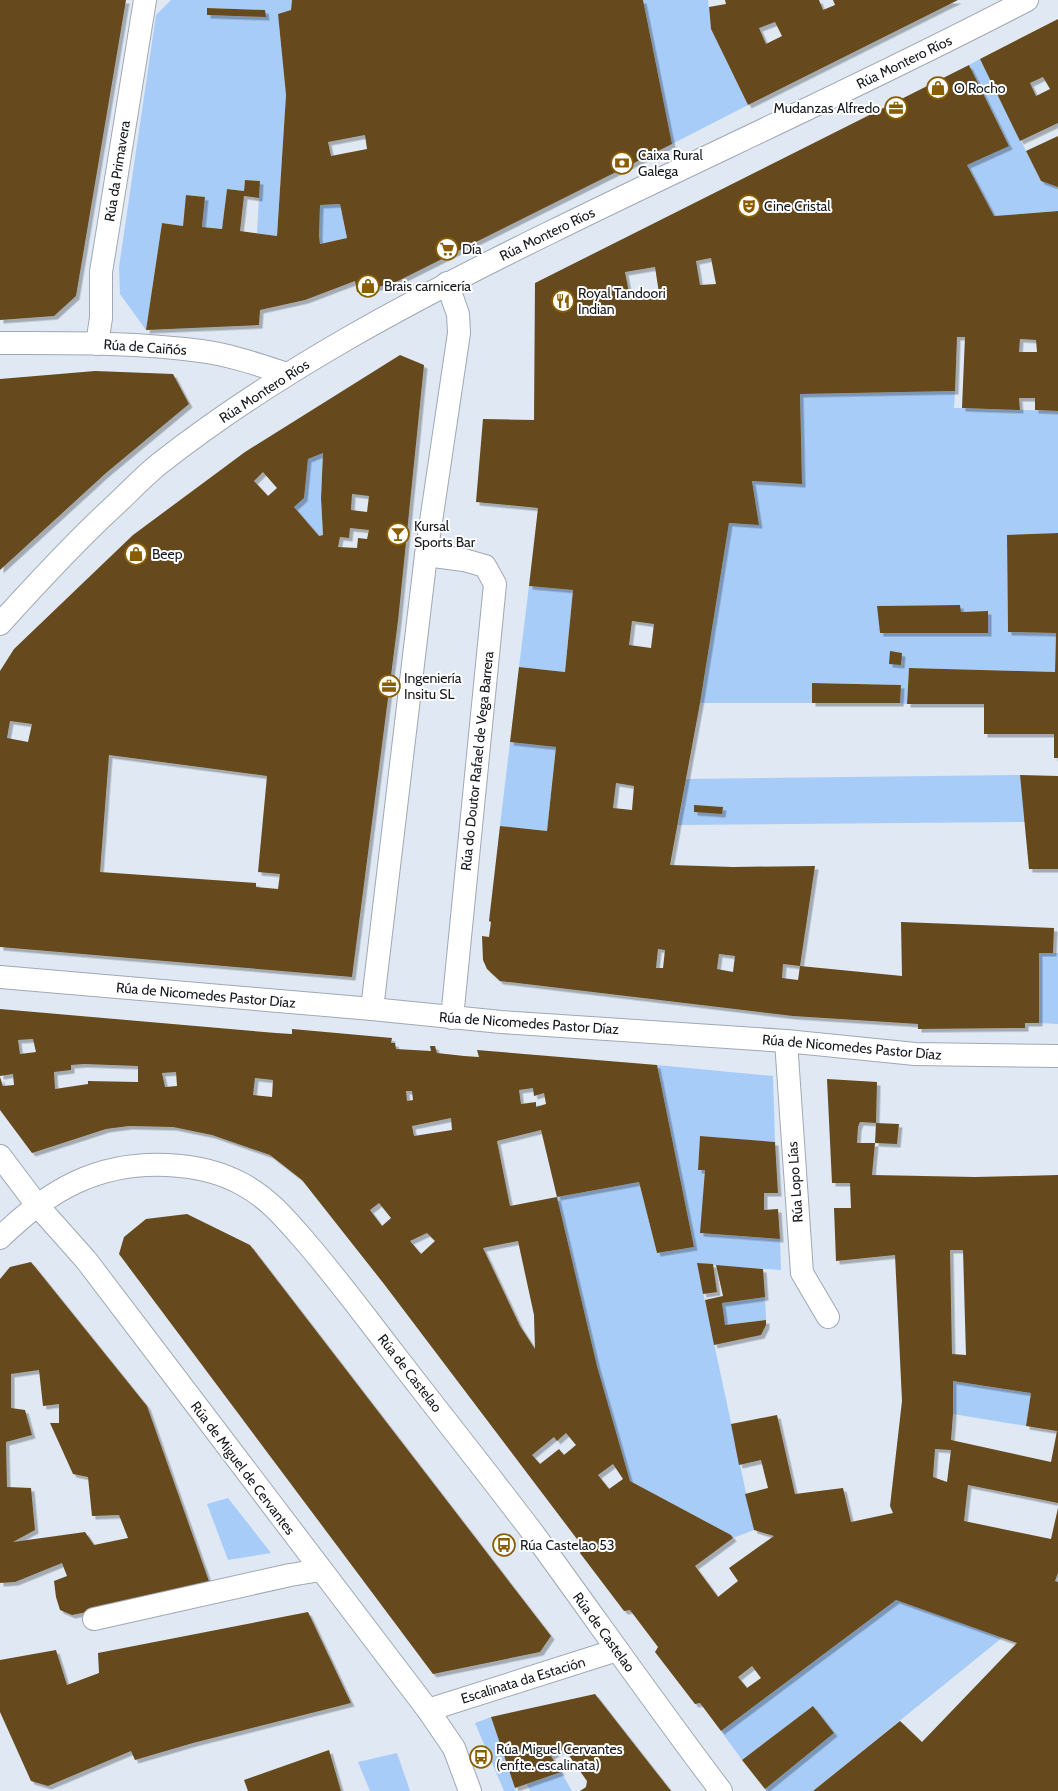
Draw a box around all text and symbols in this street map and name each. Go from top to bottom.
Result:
street label: Rúa Montero Ríos [853,31,955,93]
shop icon: O Rocho [925,75,951,101]
place label: O Rocho [954,79,1006,97]
office icon: Mudanzas Alfredo [883,95,909,121]
place label: Mudanzas Alfredo [774,99,880,117]
street label: Rúa da Primavera [100,119,134,223]
place label: Caixa Rural Galega [638,146,703,180]
bank icon: Caixa Rural Galega [609,150,635,176]
theatre icon: Cine Cristal [736,193,762,219]
place label: Cine Cristal [764,197,831,215]
street label: Rúa Montero Ríos [496,203,598,265]
supermarket icon: Día [434,236,460,262]
place label: Día [462,240,482,258]
shop icon: Brais carnicería [355,273,381,299]
place label: Brais carnicería [384,277,471,295]
place label: Royal Tandoori Indian [578,284,666,318]
restaurant icon: Royal Tandoori Indian [550,288,576,314]
street label: Rúa de Caiñós [103,335,187,359]
street label: Rúa Montero Ríos [216,355,313,427]
place label: Kursal Sports Bar [414,517,476,551]
bar icon: Kursal Sports Bar [385,521,411,547]
shop icon: Beep [123,541,149,567]
place label: Beep [152,545,183,563]
street label: Rúa do Doutor Rafael de Vega Barrera [457,650,498,872]
place label: Ingeniería Insitu SL [404,669,462,703]
office icon: Ingeniería Insitu SL [376,673,402,699]
street label: Rúa de Nicomedes Pastor Díaz [115,978,297,1012]
street label: Rúa de Nicomedes Pastor Díaz [438,1008,620,1038]
street label: Rúa de Nicomedes Pastor Díaz [761,1030,943,1064]
street label: Rúa Lopo Lías [783,1141,807,1223]
street label: Rúa de Castelao [374,1330,446,1416]
street label: Rúa de Miguel de Cervantes [187,1398,299,1539]
bus stop icon: Rúa Castelao 53 [491,1532,517,1558]
place label: Rúa Castelao 53 [520,1536,614,1554]
street label: Rúa de Castelao [569,1589,639,1676]
street label: Escalinata da Estación [459,1652,588,1707]
place label: Rúa Miguel Cervantes (enfte. escalinata) [496,1740,623,1774]
bus stop icon: Rúa Miguel Cervantes (enfte. escalinata) [468,1744,494,1770]

